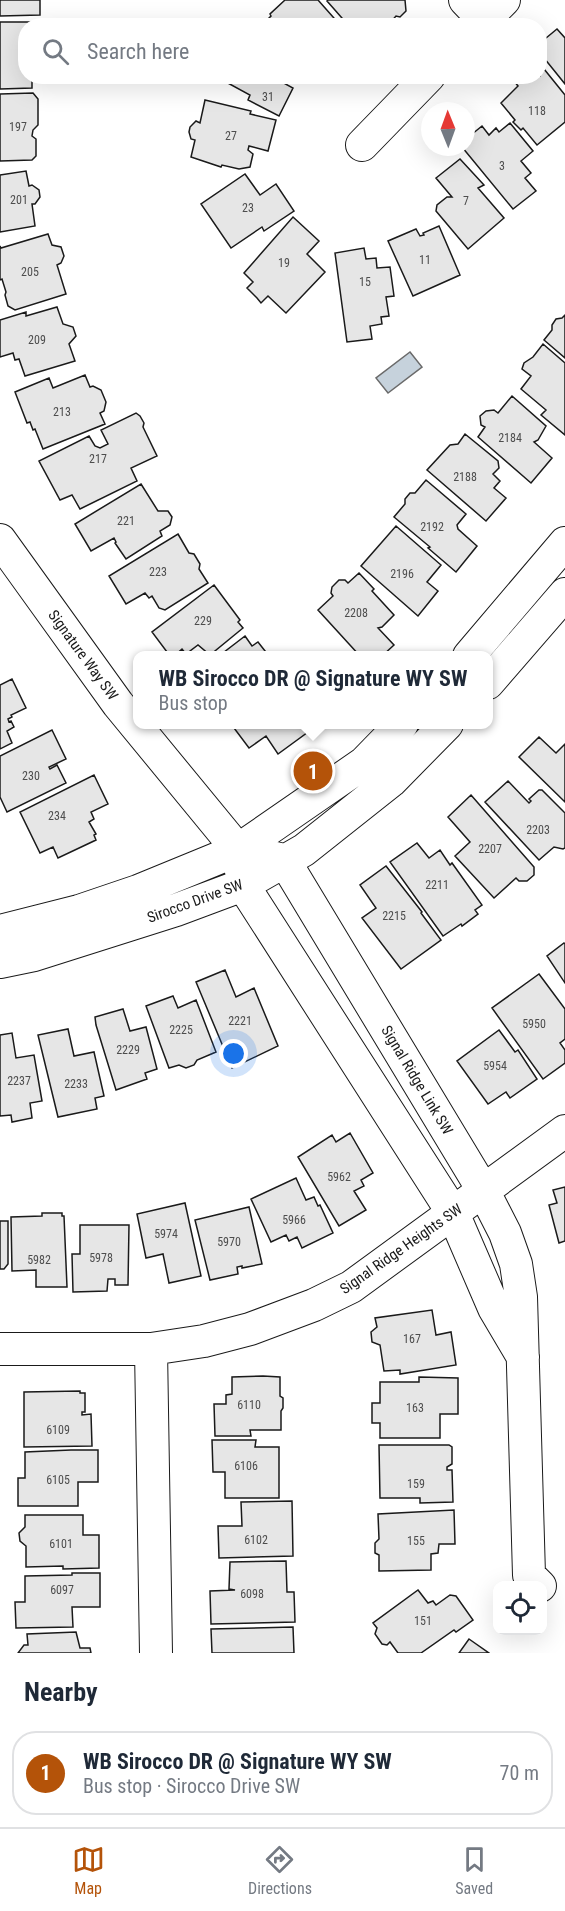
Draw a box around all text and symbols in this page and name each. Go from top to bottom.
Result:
search box [18,18,547,84]
icon: search [39,35,72,68]
text: Search here [87,39,189,64]
house number: 31 [262,90,274,104]
north arrow [421,102,475,156]
house number: 118 [528,104,546,118]
house number: 197 [9,120,27,134]
house number: 27 [225,129,237,143]
house number: 3 [499,159,505,173]
house number: 201 [10,193,28,207]
house number: 7 [463,194,469,208]
house number: 23 [242,201,254,215]
house number: 11 [419,253,431,267]
house number: 19 [278,256,290,270]
house number: 205 [21,265,39,279]
house number: 15 [359,275,371,289]
house number: 209 [28,333,46,347]
house number: 213 [53,405,71,419]
house number: 2184 [498,431,522,445]
house number: 217 [89,452,107,466]
house number: 2188 [453,470,477,484]
house number: 221 [117,514,135,528]
house number: 2192 [420,520,444,534]
house number: 223 [149,565,167,579]
house number: 2196 [390,567,414,581]
street label: Signature Way SW [44,606,122,704]
house number: 2208 [344,606,368,620]
house number: 229 [194,614,212,628]
popup [133,651,493,729]
text: WB Sirocco DR @ Signature WY SW [159,666,467,691]
text: Bus stop [159,691,228,715]
pin: 1 [294,748,332,794]
house number: 230 [22,769,40,783]
house number: 234 [48,809,66,823]
house number: 2203 [526,823,550,837]
house number: 2207 [478,842,502,856]
street label: Sirocco Drive SW [145,875,246,927]
house number: 2211 [425,878,449,892]
house number: 2215 [382,909,406,923]
house number: 2221 [228,1014,252,1028]
house number: 5950 [522,1017,546,1031]
street label: Signal Ridge Link SW [377,1022,457,1138]
house number: 2225 [169,1023,193,1037]
your location [219,1039,248,1068]
house number: 2229 [116,1043,140,1057]
house number: 5954 [483,1059,507,1073]
house number: 2237 [7,1074,31,1088]
house number: 2233 [64,1077,88,1091]
house number: 5962 [327,1170,351,1184]
street label: Signal Ridge Heights SW [336,1200,466,1298]
house number: 5966 [282,1213,306,1227]
house number: 5974 [154,1227,178,1241]
house number: 5970 [217,1235,241,1249]
house number: 5978 [89,1251,113,1265]
house number: 5982 [27,1253,51,1267]
house number: 167 [403,1332,421,1346]
house number: 6110 [237,1398,261,1412]
house number: 163 [406,1401,424,1415]
house number: 6109 [46,1423,70,1437]
house number: 6106 [234,1459,258,1473]
house number: 6105 [46,1473,70,1487]
house number: 159 [407,1477,425,1491]
house number: 6102 [244,1533,268,1547]
house number: 155 [407,1534,425,1548]
house number: 6101 [49,1537,73,1551]
map controls [493,1581,547,1635]
button: locate [493,1581,547,1635]
house number: 6097 [50,1583,74,1597]
house number: 6098 [240,1587,264,1601]
house number: 151 [414,1614,432,1628]
text: Nearby [24,1677,98,1707]
text: WB Sirocco DR @ Signature WY SW [83,1749,392,1774]
text: 1 [40,1761,51,1785]
text: 70 m [500,1761,539,1785]
text: Bus stop · Sirocco Drive SW [83,1774,300,1798]
tab: Map [72,1843,105,1898]
tab: Directions [248,1843,312,1898]
tab: Saved [455,1843,493,1898]

